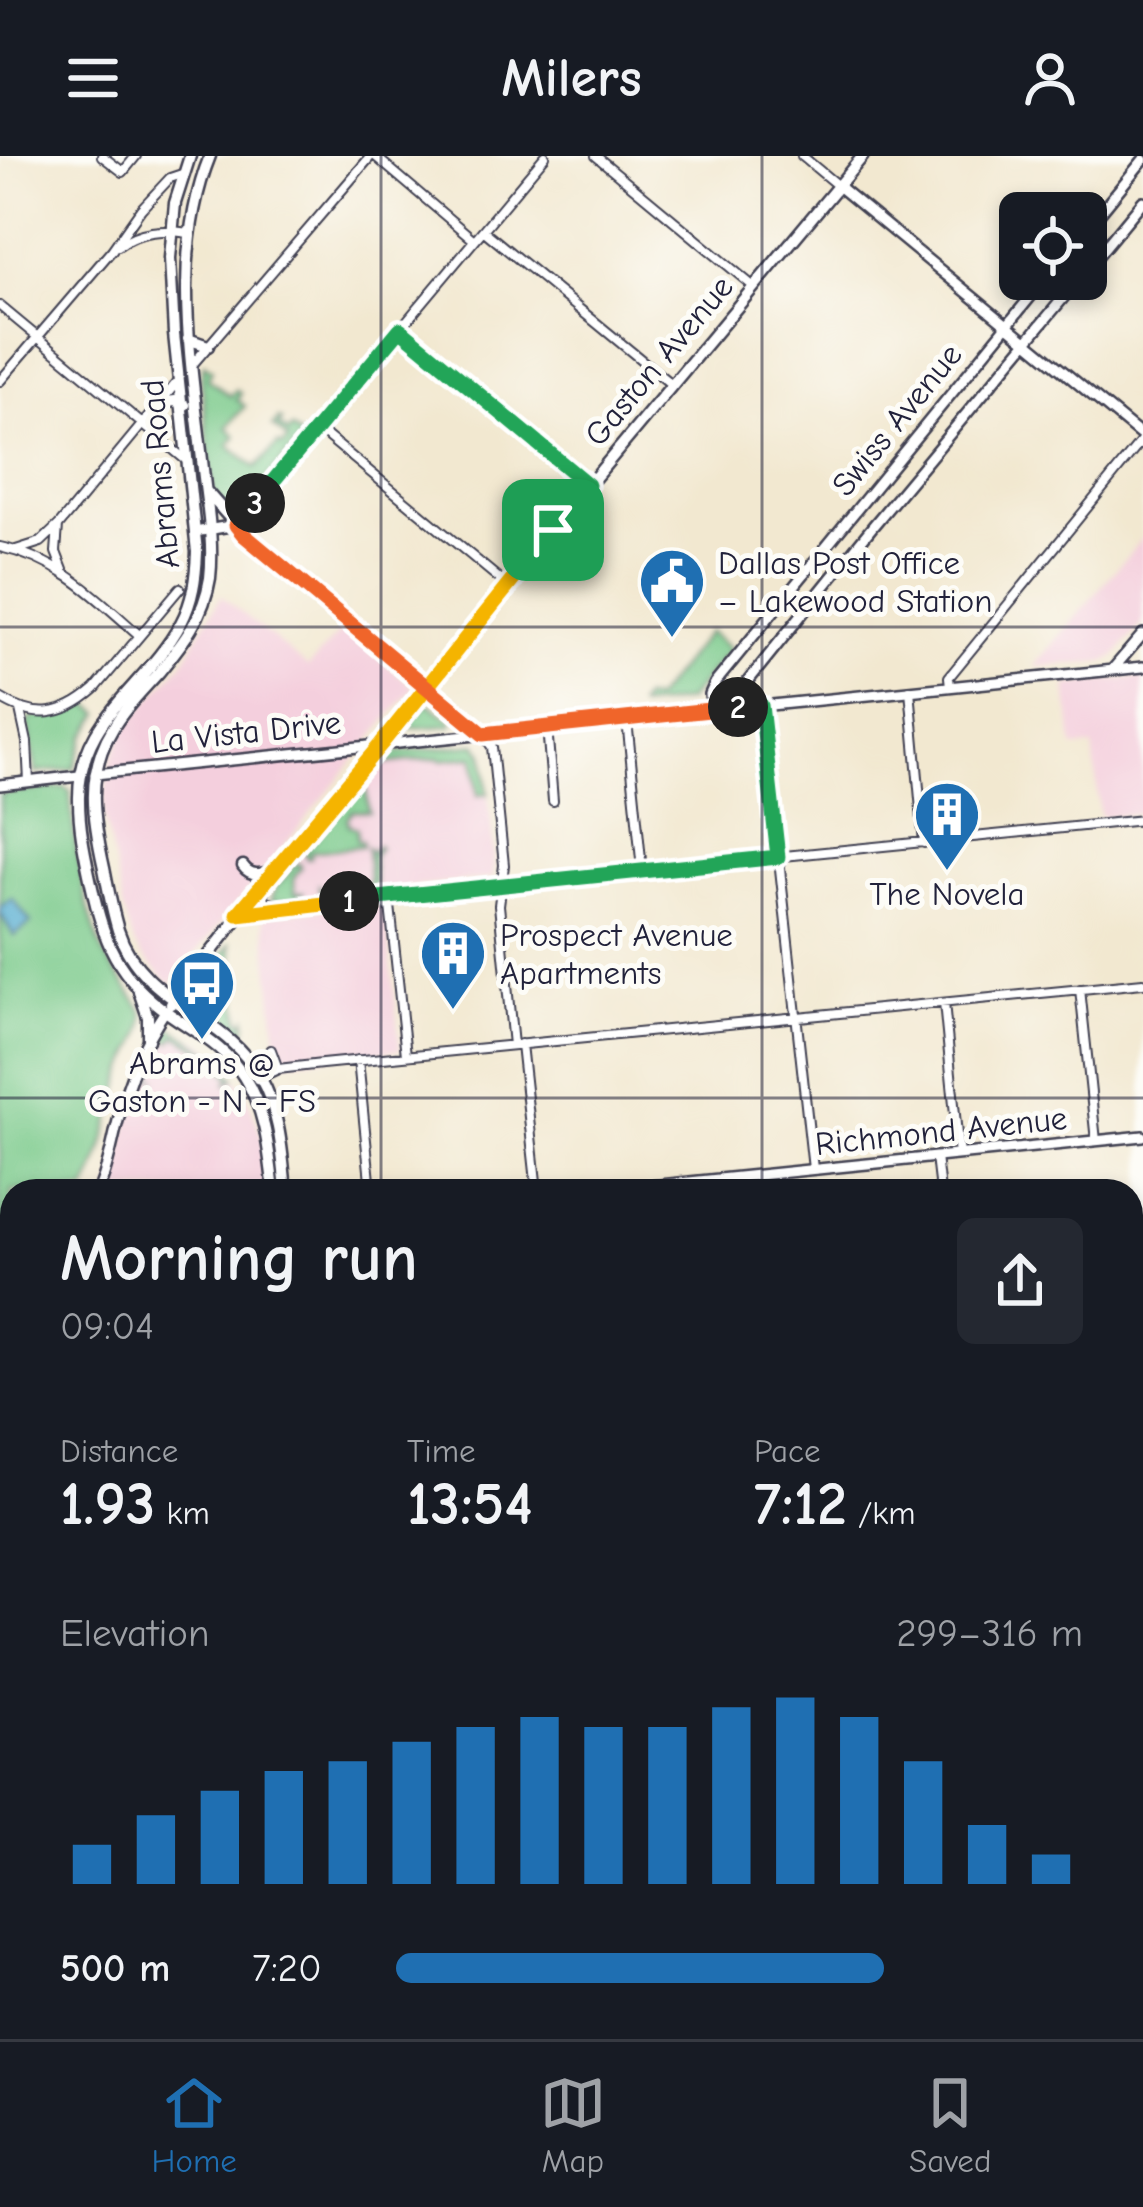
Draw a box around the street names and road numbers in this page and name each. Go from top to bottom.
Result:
street label: Gaston Avenue [577,268,741,453]
street label: Swiss Avenue [824,336,970,503]
street label: Abrams Road [133,378,187,570]
street label: La Vista Drive [149,703,343,761]
street label: Richmond Avenue [813,1099,1069,1163]

